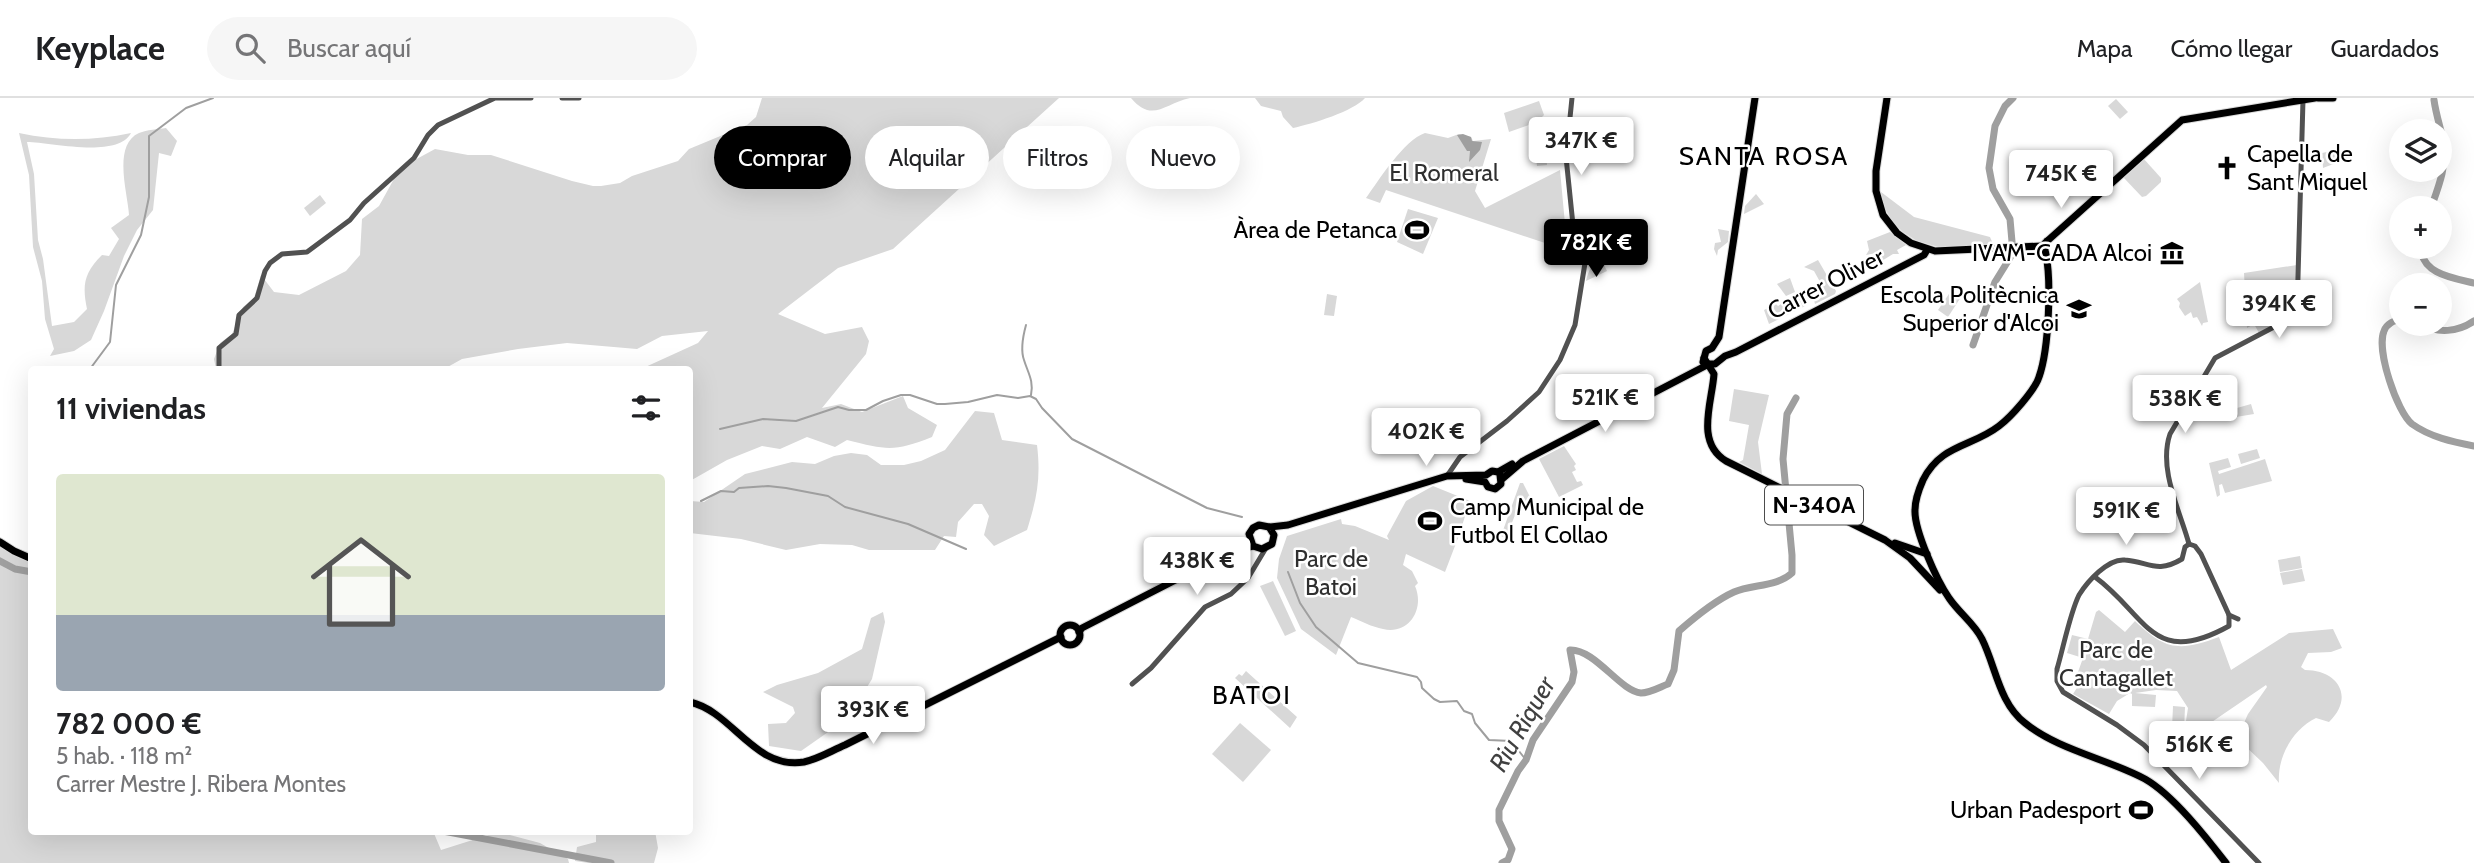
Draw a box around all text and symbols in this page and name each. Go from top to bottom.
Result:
search box [207,17,697,80]
text: Keyplace [35,28,165,68]
icon: search [231,29,269,67]
text: Buscar aquí [287,32,411,64]
text: Mapa [2077,34,2133,63]
text: Cómo llegar [2171,34,2292,63]
text: Guardados [2330,34,2439,63]
pin: 347K € [1524,118,1638,177]
map controls [2389,119,2452,336]
button: layers [2389,119,2452,182]
chip: Comprar [714,126,851,189]
chip: Alquilar [865,126,989,189]
chip: Filtros [1003,126,1112,189]
chip: Nuevo [1126,126,1240,189]
text: 347K € [1545,126,1617,154]
place label: Capella de Sant Miquel [2247,139,2368,196]
district label: SANTA ROSA [1679,140,1849,172]
pin: 745K € [2004,150,2118,210]
church icon: Capella de Sant Miquel [2213,154,2241,182]
park label: El Romeral [1389,158,1499,187]
text: 745K € [2025,159,2097,187]
button: + [2389,196,2452,259]
place label: Àrea de Petanca [1234,215,1397,244]
sports icon: Àrea de Petanca [1403,216,1431,244]
pin: 782K € [1539,220,1653,279]
text: 782K € [1560,228,1632,256]
place label: IVAM-CADA Alcoi [1972,238,2152,267]
museum icon: IVAM-CADA Alcoi [2158,239,2186,267]
street label: Carrer Oliver [1763,242,1889,325]
button: − [2389,273,2452,336]
place label: Escola Politècnica Superior d'Alcoi [1880,280,2059,337]
pin: 394K € [2222,280,2336,340]
text: 394K € [2242,289,2316,317]
school or university icon: Escola Politècnica Superior d'Alcoi [2065,295,2093,323]
pin: 521K € [1548,374,1662,434]
pin: 538K € [2128,376,2242,435]
text: 521K € [1571,383,1639,411]
text: 538K € [2149,384,2221,412]
icon: filters [627,389,665,427]
text: 11 viviendas [56,390,206,427]
pin: 402K € [1369,408,1483,468]
text: 402K € [1387,417,1465,445]
road number: N-340A [1765,486,1863,524]
pin: 591K € [2069,488,2183,547]
place label: Camp Municipal de Futbol El Collao [1450,492,1644,549]
text: 591K € [2092,496,2160,524]
sports icon: Camp Municipal de Futbol El Collao [1416,507,1444,535]
icon: home [298,519,424,645]
pin: 438K € [1140,538,1254,597]
park label: Parc de Batoi [1294,544,1368,601]
text: 438K € [1160,546,1234,574]
park label: Parc de Cantagallet [2059,635,2173,692]
water label: Riu Riquer [1482,670,1563,777]
district label: BATOI [1212,679,1292,711]
pin: 393K € [816,686,930,746]
text: 393K € [837,695,909,723]
text: 782 000 € [56,705,202,742]
pin: 516K € [2142,722,2256,781]
text: 516K € [2165,730,2233,758]
text: 5 hab. · 118 m² [56,742,192,770]
text: Carrer Mestre J. Ribera Montes [56,770,346,798]
place label: Urban Padesport [1950,795,2121,824]
sports icon: Urban Padesport [2127,796,2155,824]

